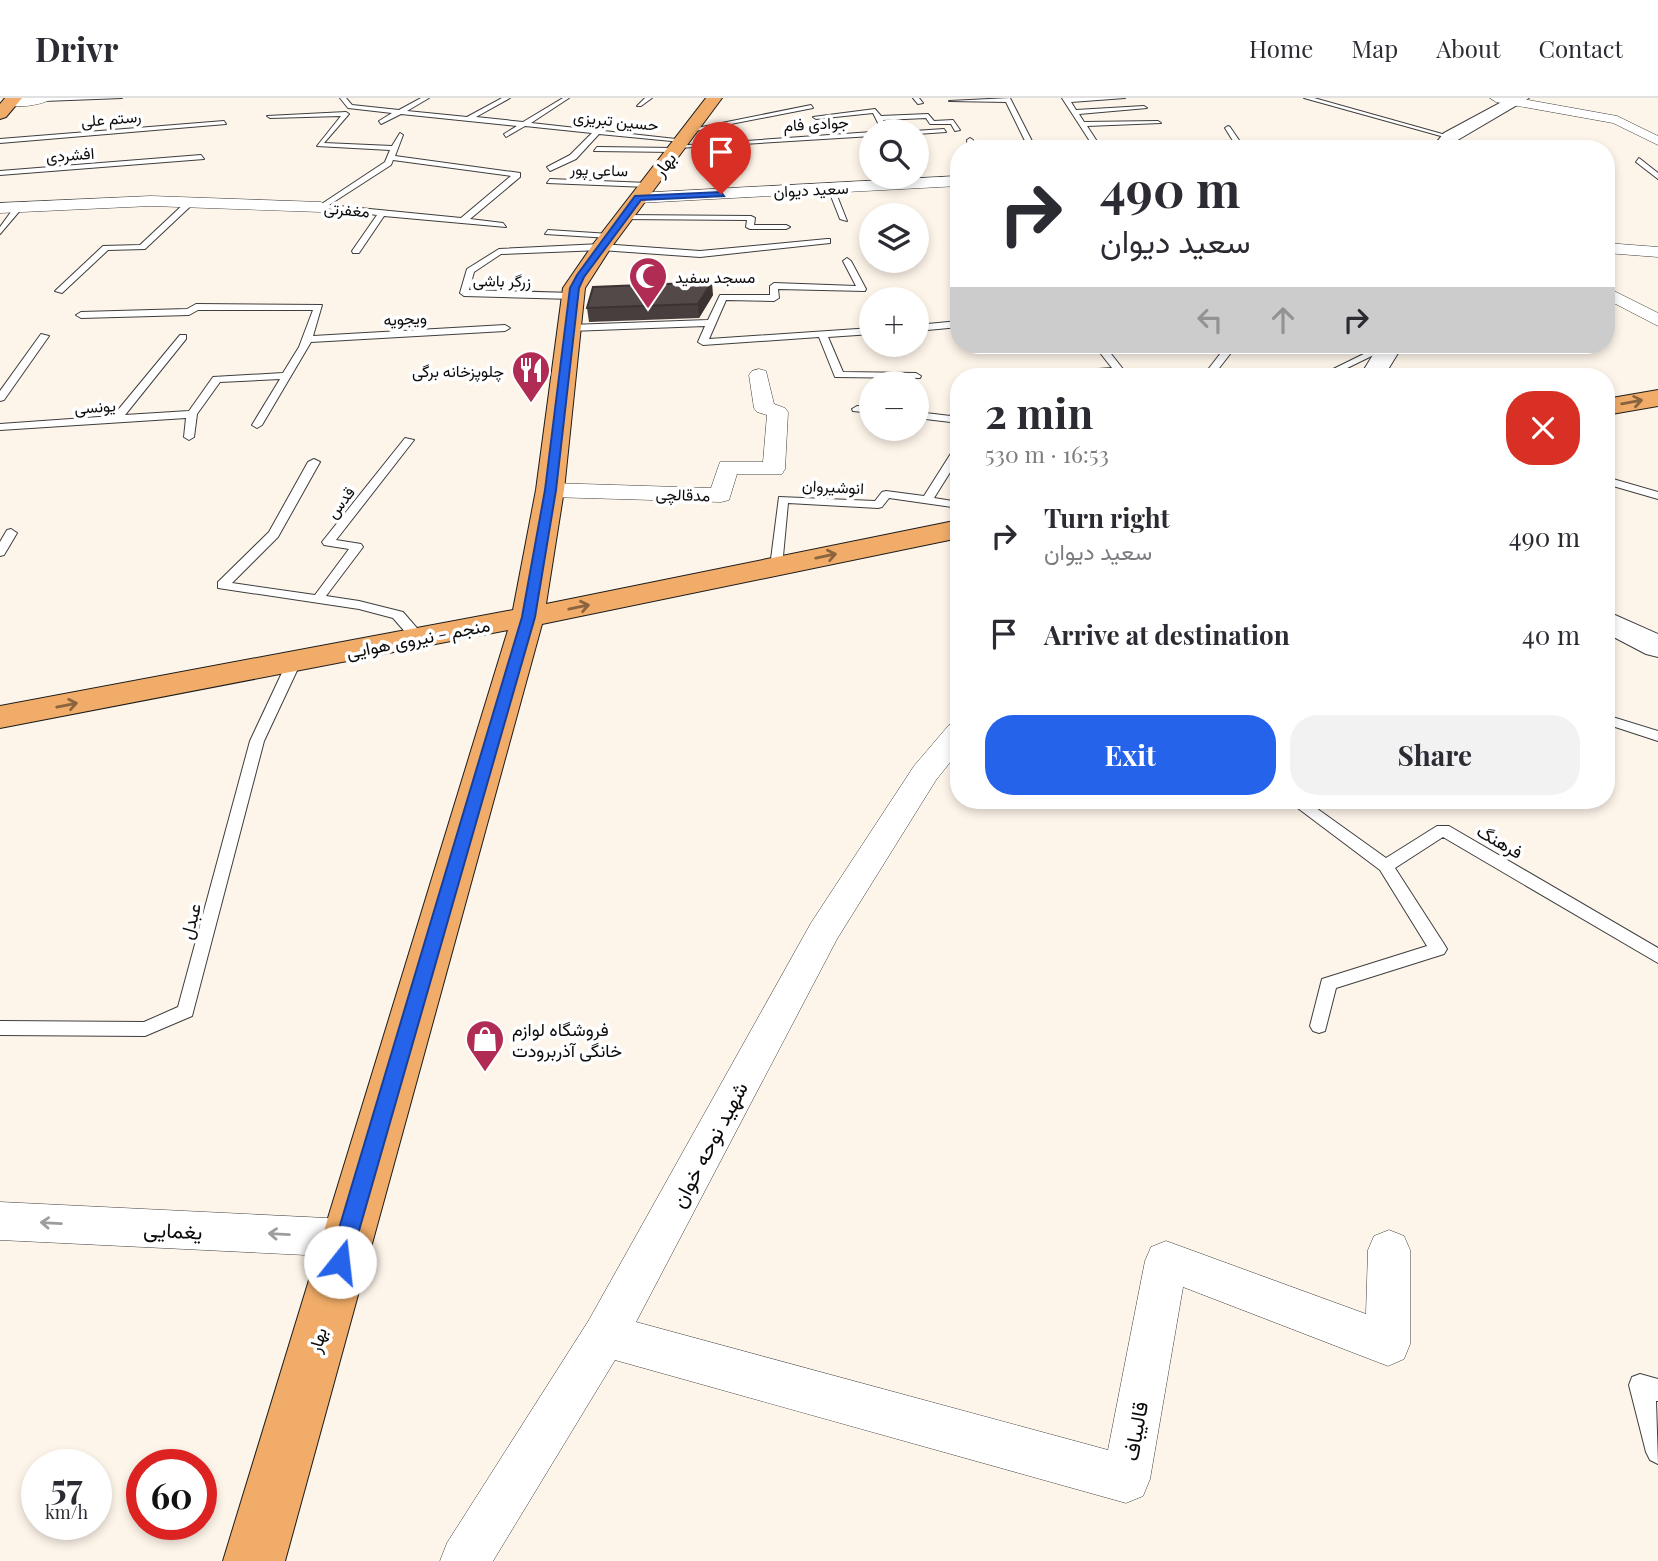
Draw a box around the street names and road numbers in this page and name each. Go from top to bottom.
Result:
street label: رستم علی [80,105,142,132]
street label: حسین تبریزی [572,105,660,136]
street label: جوادی فام [783,111,850,136]
street label: افشردی [45,142,95,167]
street label: بهار [646,147,681,182]
street label: ساعی پور [569,157,628,183]
street label: سعید دیوان [773,177,849,202]
street label: مغفرتی [323,197,371,222]
street label: زرگر باشی [473,269,531,292]
street label: ویجویه [383,306,427,331]
street label: یونسی [74,394,117,419]
street label: انوشیروان [801,474,864,499]
street label: قدس [321,482,360,523]
street label: مدقالچی [655,483,711,507]
street label: منجم - نیروی هوایی [344,612,492,665]
street label: فرهنگ [1473,818,1527,864]
street label: عبدل [174,900,206,942]
street label: شهید نوحه خوان [663,1076,754,1212]
street label: یغمایی [143,1213,203,1245]
street label: بهار [302,1325,332,1356]
street label: قالیباف [1115,1399,1153,1463]

